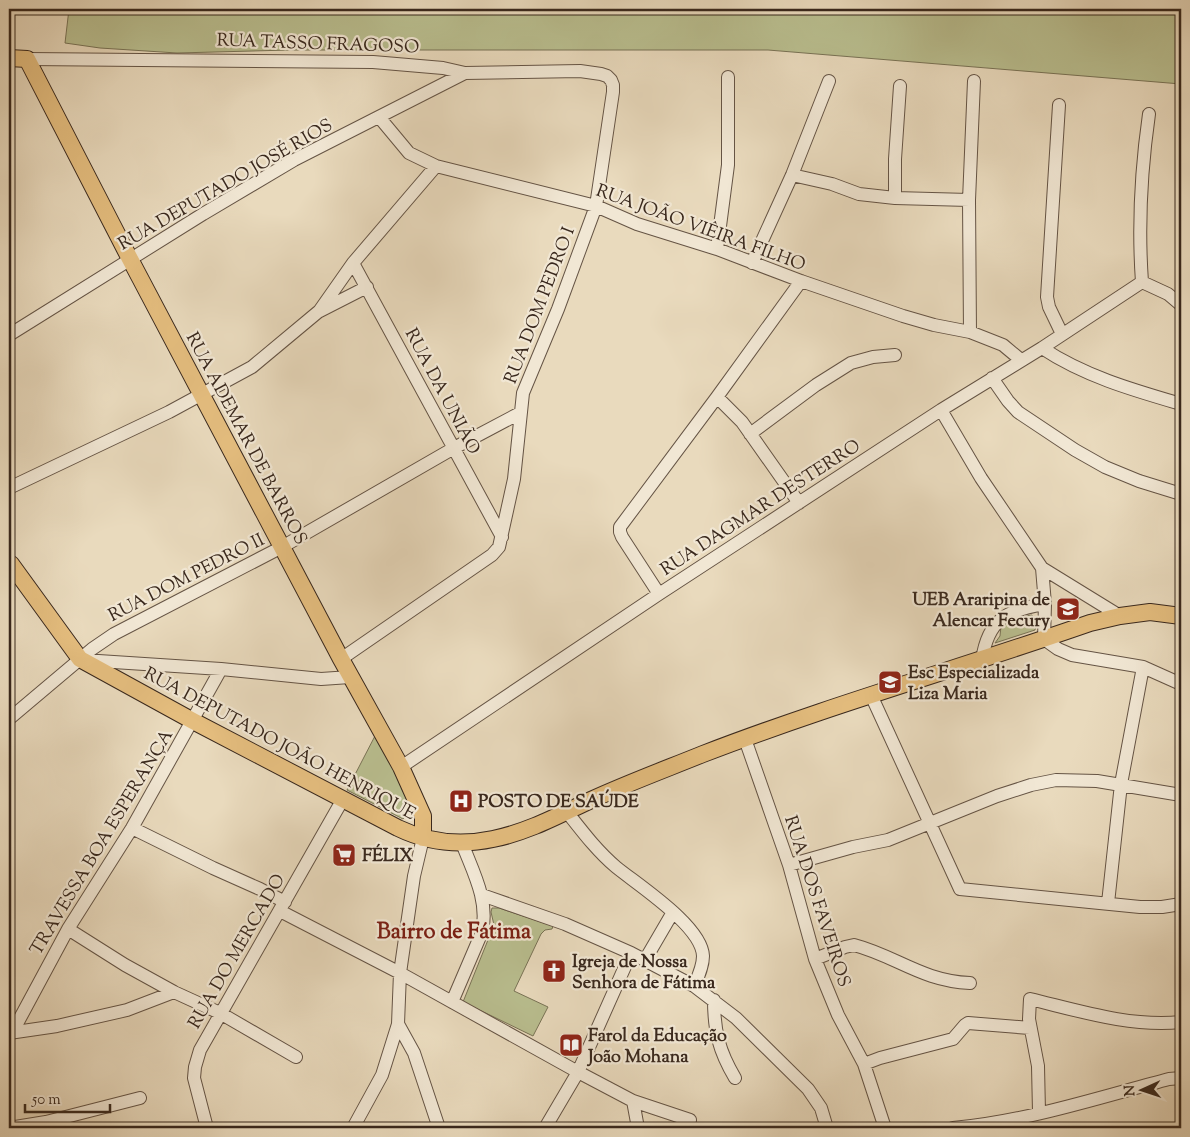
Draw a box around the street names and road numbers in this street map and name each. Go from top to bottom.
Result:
street label: RUA TASSO FRAGOSO [216,28,420,62]
street label: RUA DEPUTADO JOSÉ RIOS [114,113,338,258]
street label: RUA JOÃO VIÊIRA FILHO [592,178,809,279]
street label: RUA DOM PEDRO I [499,223,583,388]
street label: RUA DA UNIÃO [397,324,486,460]
street label: RUA ADEMAR DE BARROS [178,328,312,550]
street label: RUA DAGMAR DESTERRO [656,434,866,583]
street label: RUA DOM PEDRO II [104,528,270,629]
street label: RUA DEPUTADO JOÃO HENRIQUE [138,662,420,828]
street label: TRAVESSA BOA ESPERANÇA [25,725,181,961]
street label: RUA DOS FAVEIROS [776,813,856,991]
street label: RUA DO MERCADO [183,870,293,1034]

